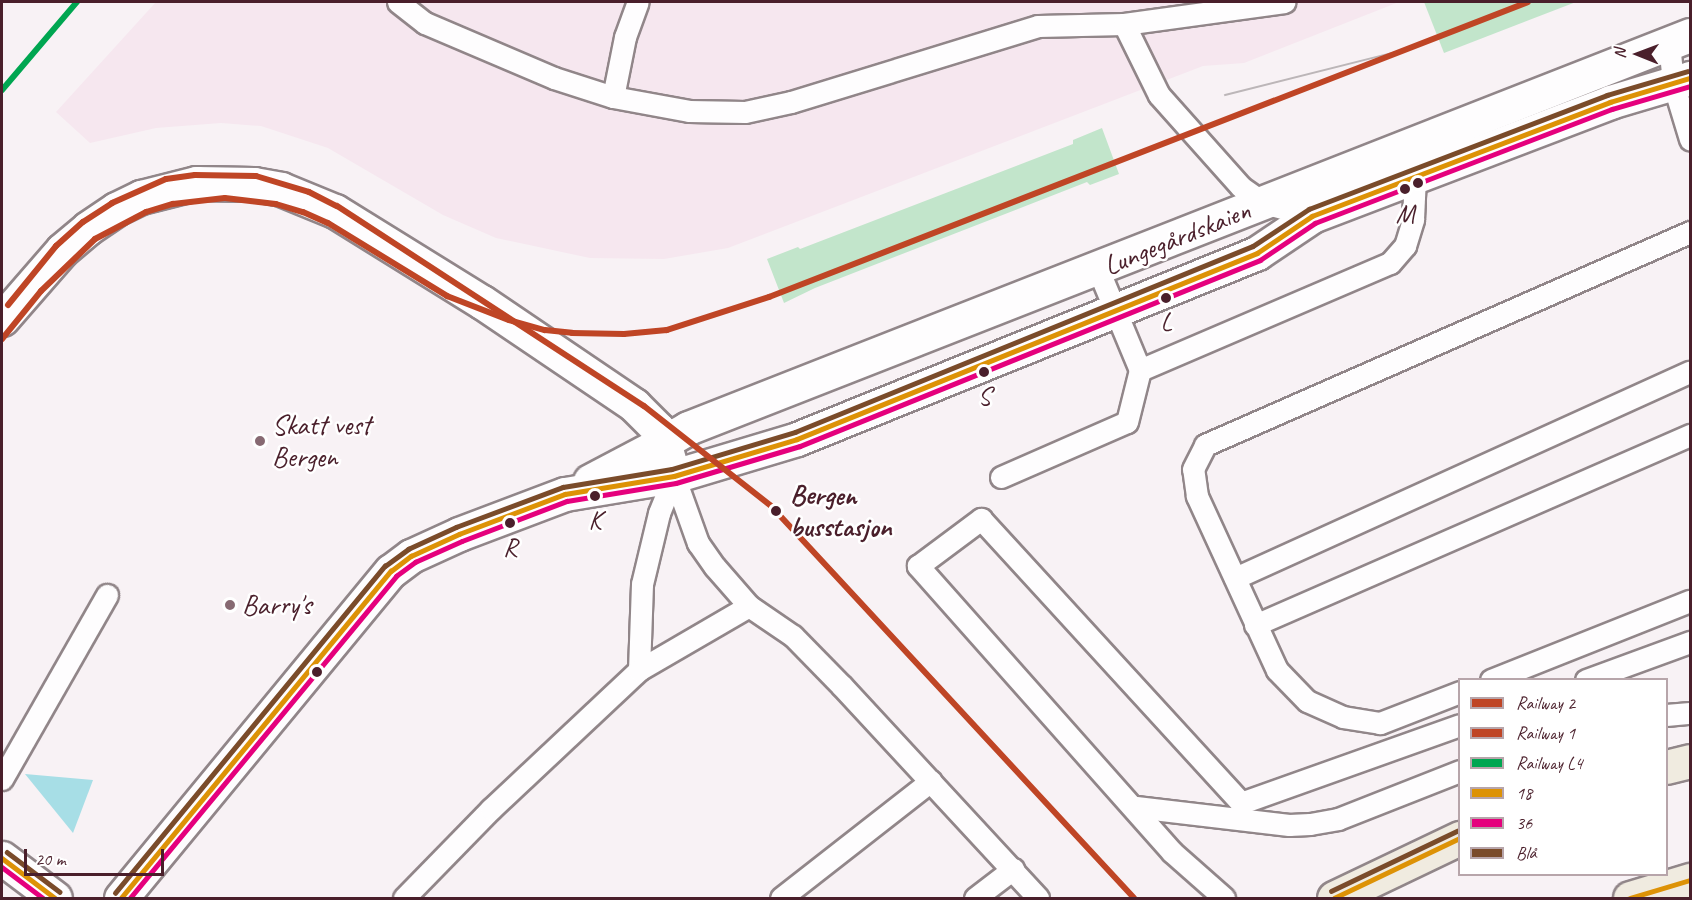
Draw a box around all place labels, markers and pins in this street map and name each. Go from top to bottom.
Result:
unlabelled marker [1412,177,1424,189]
marker: M [1399,183,1411,195]
place label: M [1396,198,1414,230]
marker: L [1160,292,1172,304]
place label: L [1160,306,1172,338]
marker: S [978,366,990,378]
place label: S [978,380,990,412]
place label: Skatt vest Bergen [272,408,371,474]
marker: Skatt vest Bergen [253,434,267,448]
place label: Bergen busstasjon [790,478,892,544]
marker: K [589,490,601,502]
marker: Bergen busstasjon [767,502,785,520]
place label: K [589,504,601,536]
marker: R [504,517,516,529]
place label: R [503,532,517,564]
place label: Barry's [242,588,311,622]
marker: Barry's [223,598,237,612]
unlabelled marker [311,666,323,678]

